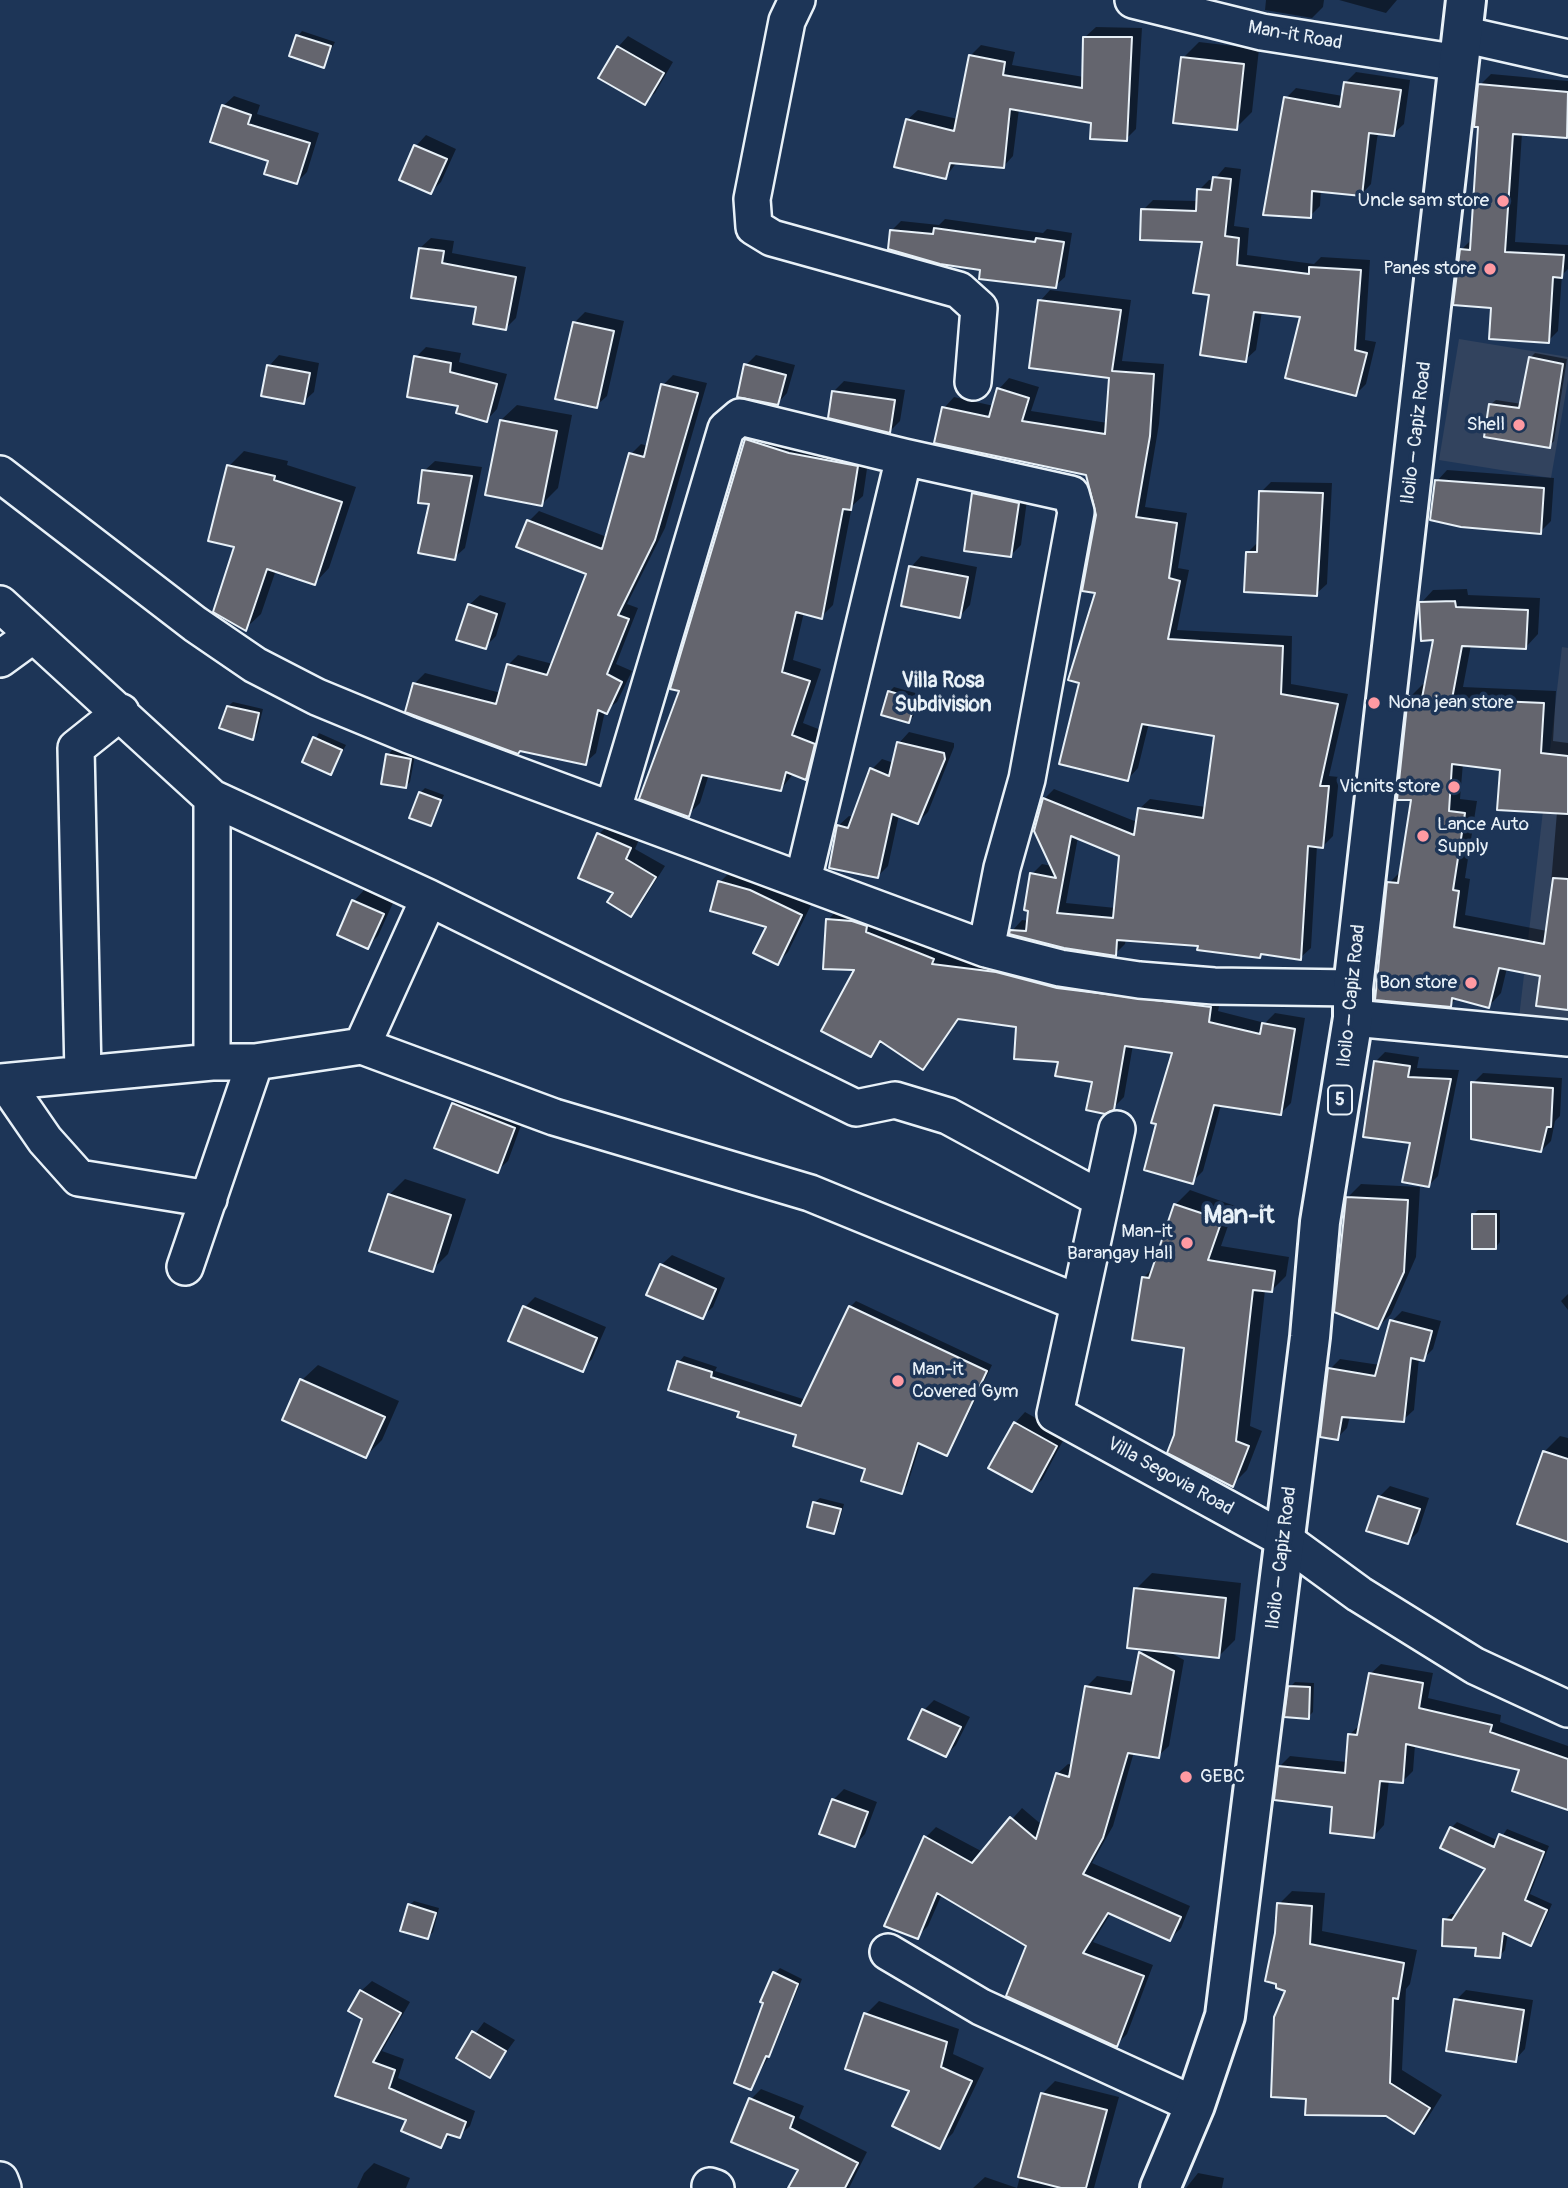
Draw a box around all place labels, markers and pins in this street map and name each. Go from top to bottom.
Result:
place label: Uncle sam store [1358,190,1489,212]
marker: Uncle sam store [1495,193,1511,209]
place label: Panes store [1383,258,1476,280]
marker: Panes store [1482,261,1498,277]
place label: Shell [1467,414,1505,436]
marker: Shell [1511,417,1527,433]
place label: Nona jean store [1388,692,1514,714]
marker: Nona jean store [1366,695,1382,711]
place label: Vicnits store [1339,776,1440,798]
marker: Vicnits store [1446,779,1462,795]
place label: Lance Auto Supply [1437,814,1529,858]
marker: Lance Auto Supply [1415,828,1431,844]
place label: Bon store [1379,972,1457,994]
marker: Bon store [1463,975,1479,991]
place label: Man-it Barangay Hall [1067,1221,1173,1265]
marker: Man-it Barangay Hall [1179,1235,1195,1251]
place label: Man-it Covered Gym [912,1359,1019,1403]
marker: Man-it Covered Gym [890,1373,906,1389]
place label: GEBC [1200,1766,1245,1788]
marker: GEBC [1178,1769,1194,1785]

